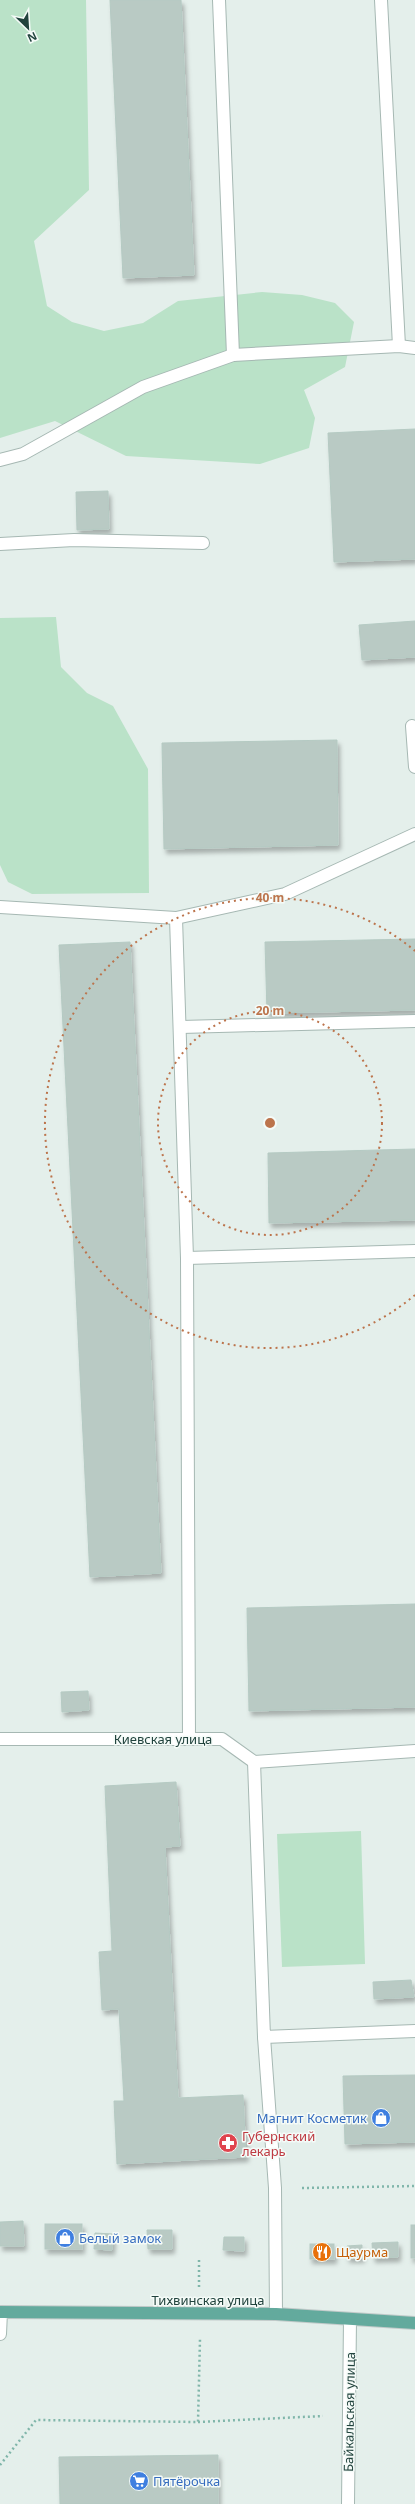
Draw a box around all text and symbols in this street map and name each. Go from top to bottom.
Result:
north arrow [8,8,48,48]
text: N [25,29,40,46]
text: 40 m [256,889,284,906]
text: 20 m [256,1002,284,1019]
centre of rings [263,1116,277,1130]
street label: Киевская улица [114,1730,212,1748]
shop icon: Магнит Косметик [370,2107,392,2129]
place label: Магнит Косметик [257,2109,367,2127]
place label: Губернский лекарь [242,2127,315,2160]
pharmacy icon: Губернский лекарь [217,2132,239,2154]
shop icon: Белый замок [54,2227,76,2249]
place label: Белый замок [79,2229,161,2247]
restaurant icon: Щаурма [311,2241,333,2263]
place label: Щаурма [336,2243,388,2261]
street label: Тихвинская улица [152,2291,264,2309]
street label: Байкальская улица [339,2352,359,2472]
supermarket icon: Пятёрочка [128,2470,150,2492]
place label: Пятёрочка [153,2472,220,2490]

